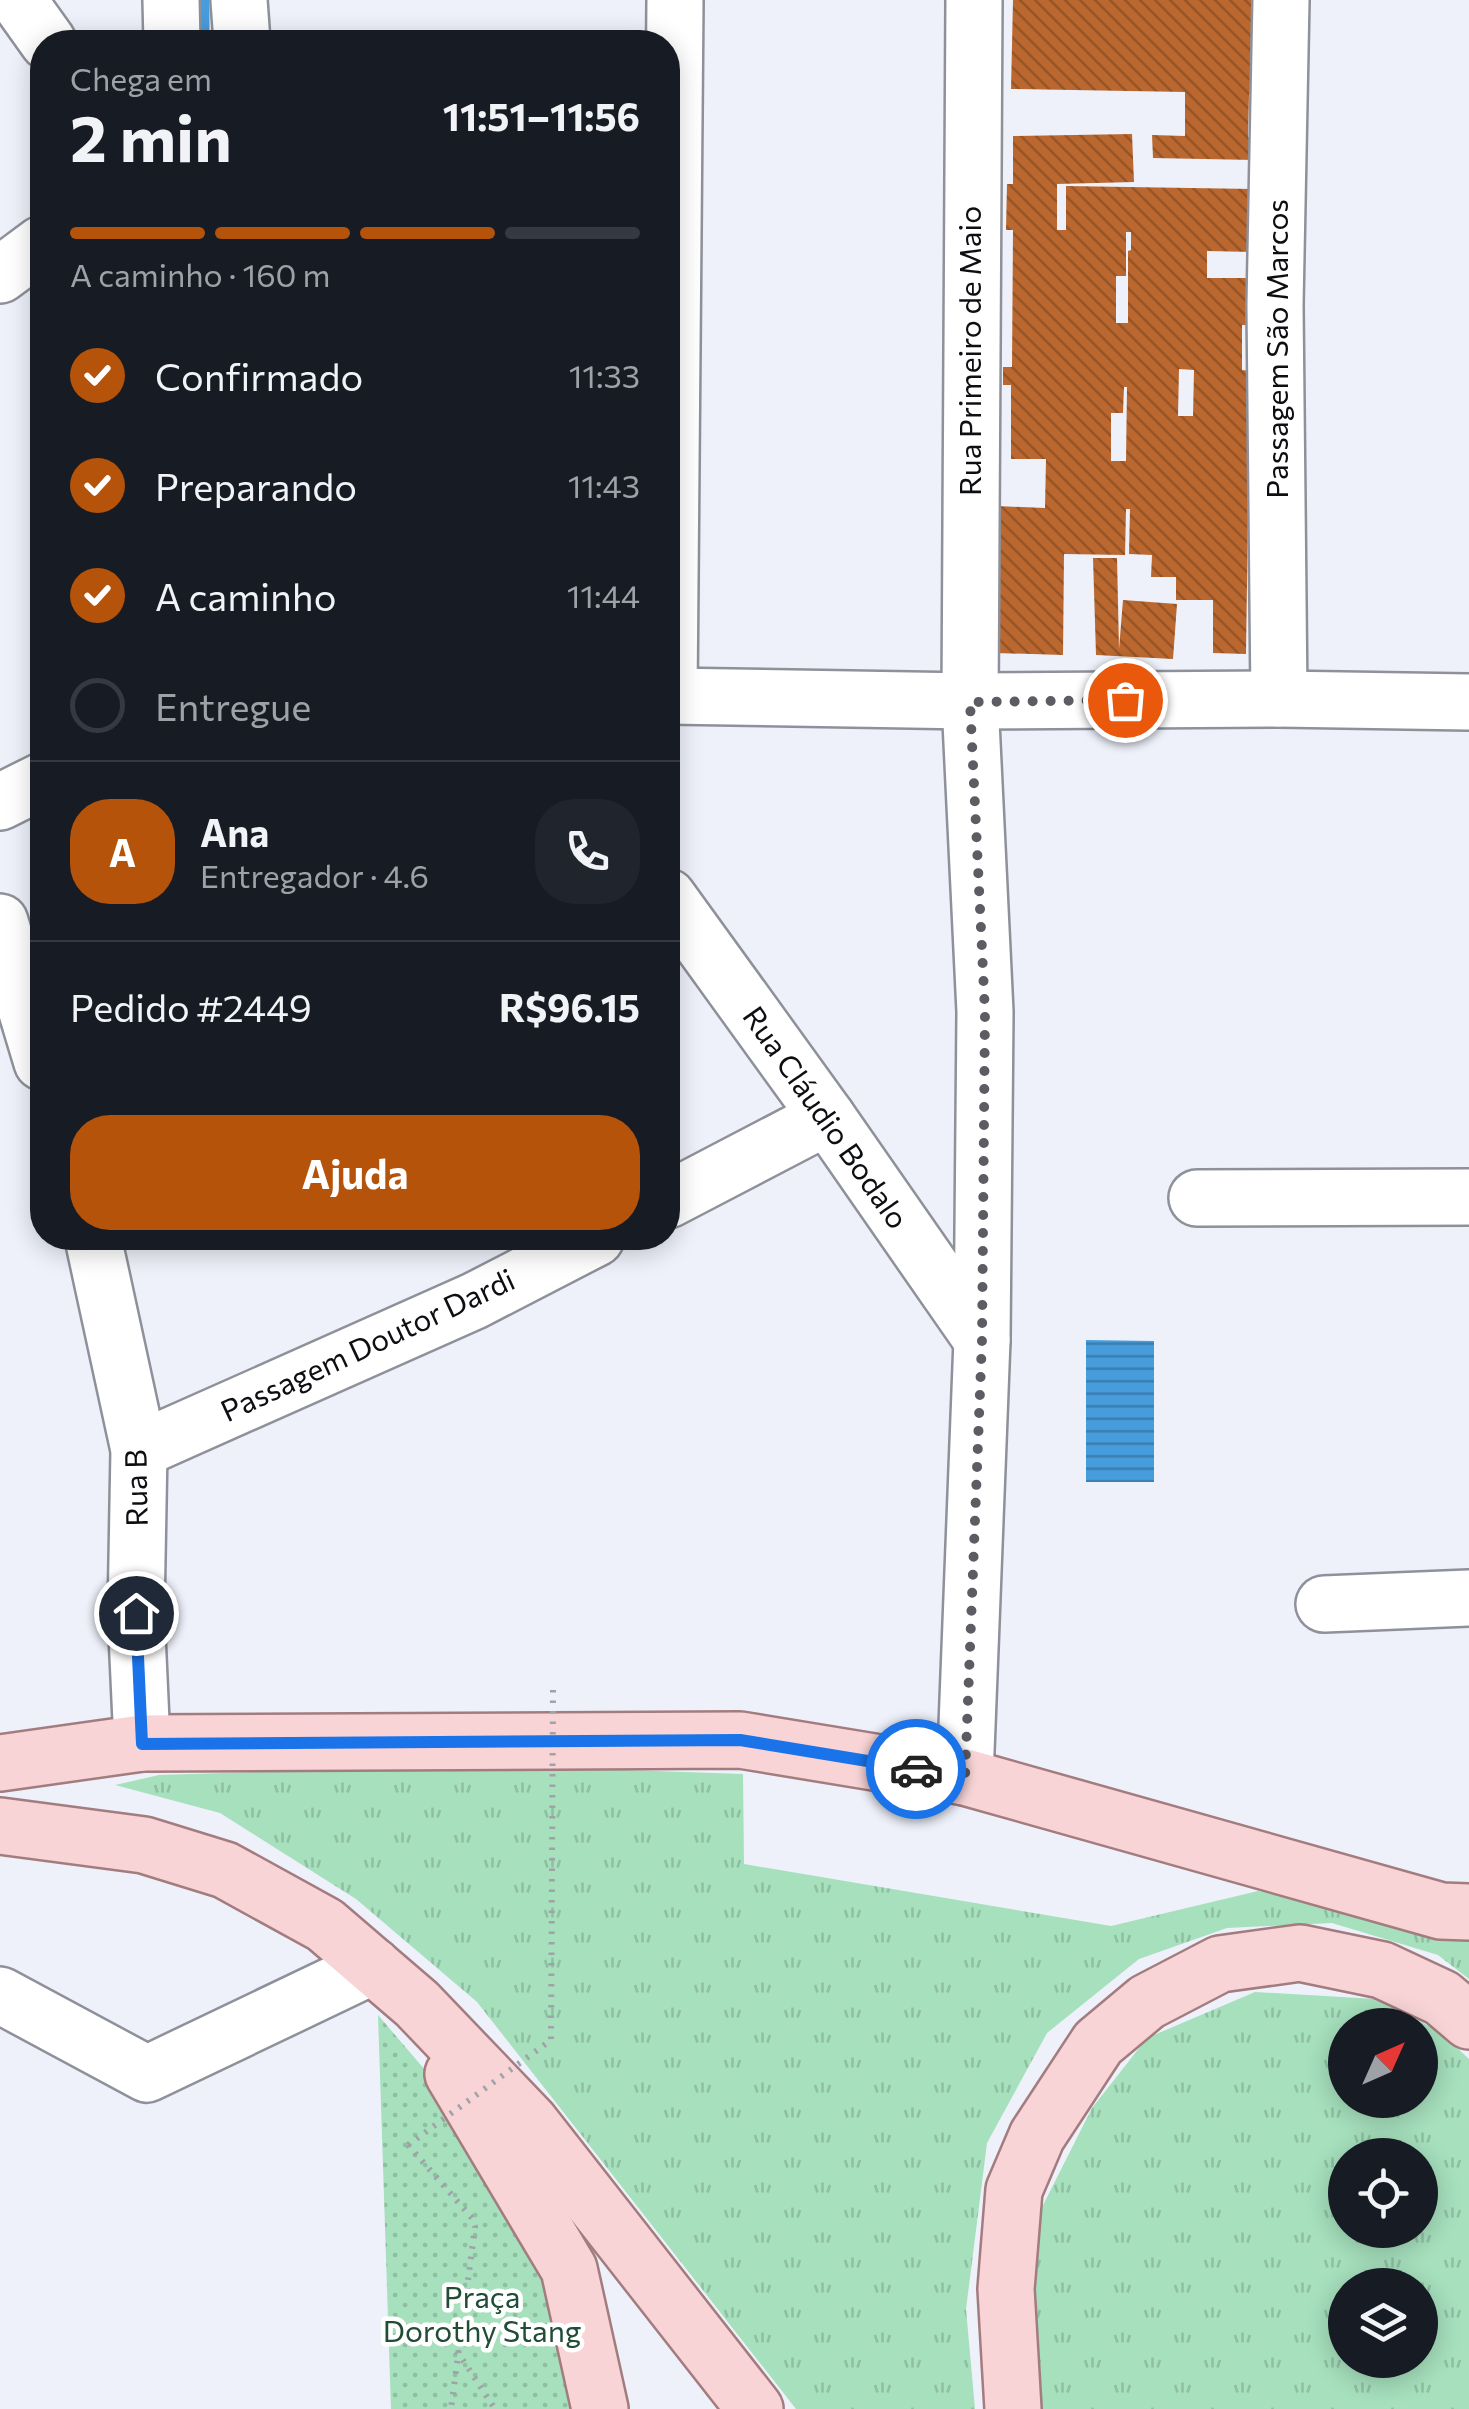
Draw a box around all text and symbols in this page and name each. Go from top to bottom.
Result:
text: Chega em [70,58,212,98]
text: 11:51–11:56 [443,92,640,139]
text: 2 min [70,96,232,175]
street label: Passagem São Marcos [1257,199,1294,499]
street label: Rua Primeiro de Maio [950,206,987,496]
text: A caminho · 160 m [70,254,331,294]
icon: check [70,348,125,403]
text: Confirmado [155,352,363,399]
text: 11:33 [569,355,640,395]
icon: check [70,458,125,513]
text: Preparando [155,462,357,509]
text: 11:43 [568,465,640,505]
icon: check [70,568,125,623]
text: A caminho [155,572,336,619]
text: 11:44 [567,575,640,615]
pin [1083,658,1168,743]
icon: bag [1098,673,1153,728]
text: Entregue [155,682,311,729]
button: phone [535,799,640,904]
text: Ana [200,808,269,855]
text: A [109,828,136,875]
text: Entregador · 4.6 [200,855,429,895]
text: Pedido #2449 [70,983,312,1030]
text: R$96.15 [499,983,640,1030]
street label: Rua Cláudio Bodalo [736,998,918,1235]
button: Ajuda [70,1115,640,1230]
street label: Passagem Doutor Dardi [214,1259,520,1428]
street label: Rua B [115,1449,154,1527]
pin [94,1571,179,1656]
icon: home [109,1586,164,1641]
courier [866,1719,966,1819]
icon: car [889,1742,944,1797]
north arrow [1328,2008,1438,2118]
map controls [1328,2008,1438,2378]
button: locate [1328,2138,1438,2248]
button: layers [1328,2268,1438,2378]
park label: Praça Dorothy Stang [383,2277,581,2348]

